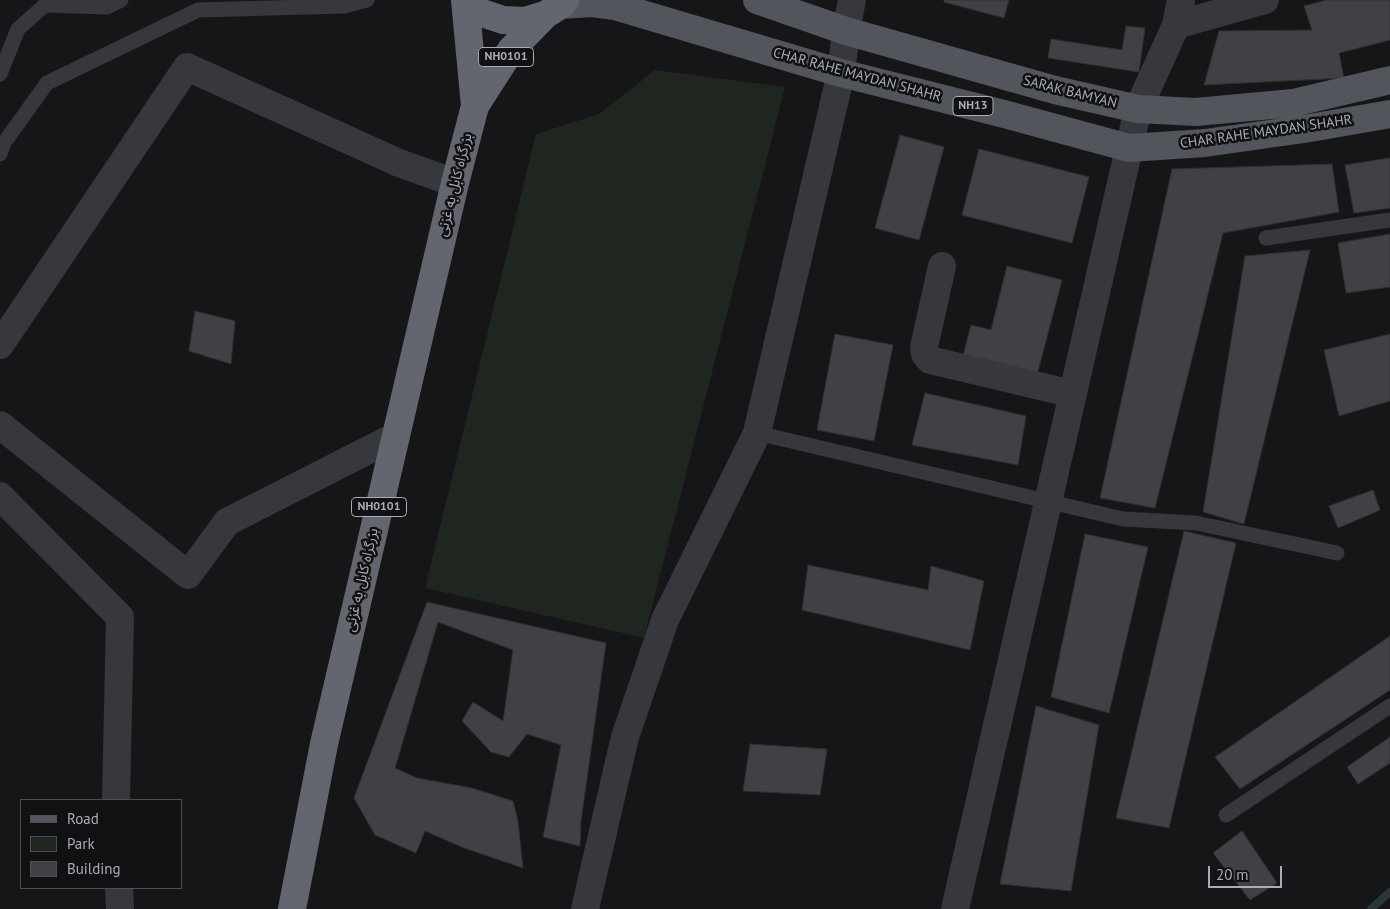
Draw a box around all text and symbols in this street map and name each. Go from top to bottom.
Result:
street label: CHAR RAHE MAYDAN SHAHR [771,44,943,106]
road number: NH0101 [478,48,534,66]
street label: SARAK BAMYAN [1021,72,1119,112]
road number: NH13 [953,96,993,115]
street label: CHAR RAHE MAYDAN SHAHR [1179,112,1353,152]
street label: بزرگراه کابل به غزنی [434,132,476,238]
road number: NH0101 [352,498,406,516]
street label: بزرگراه کابل به غزنی [342,527,382,633]
legend [20,799,182,889]
text: Road [67,809,99,828]
text: Park [67,834,95,853]
scale bar [1210,856,1284,888]
text: Building [67,859,121,878]
text: 20 m [1216,865,1249,884]

